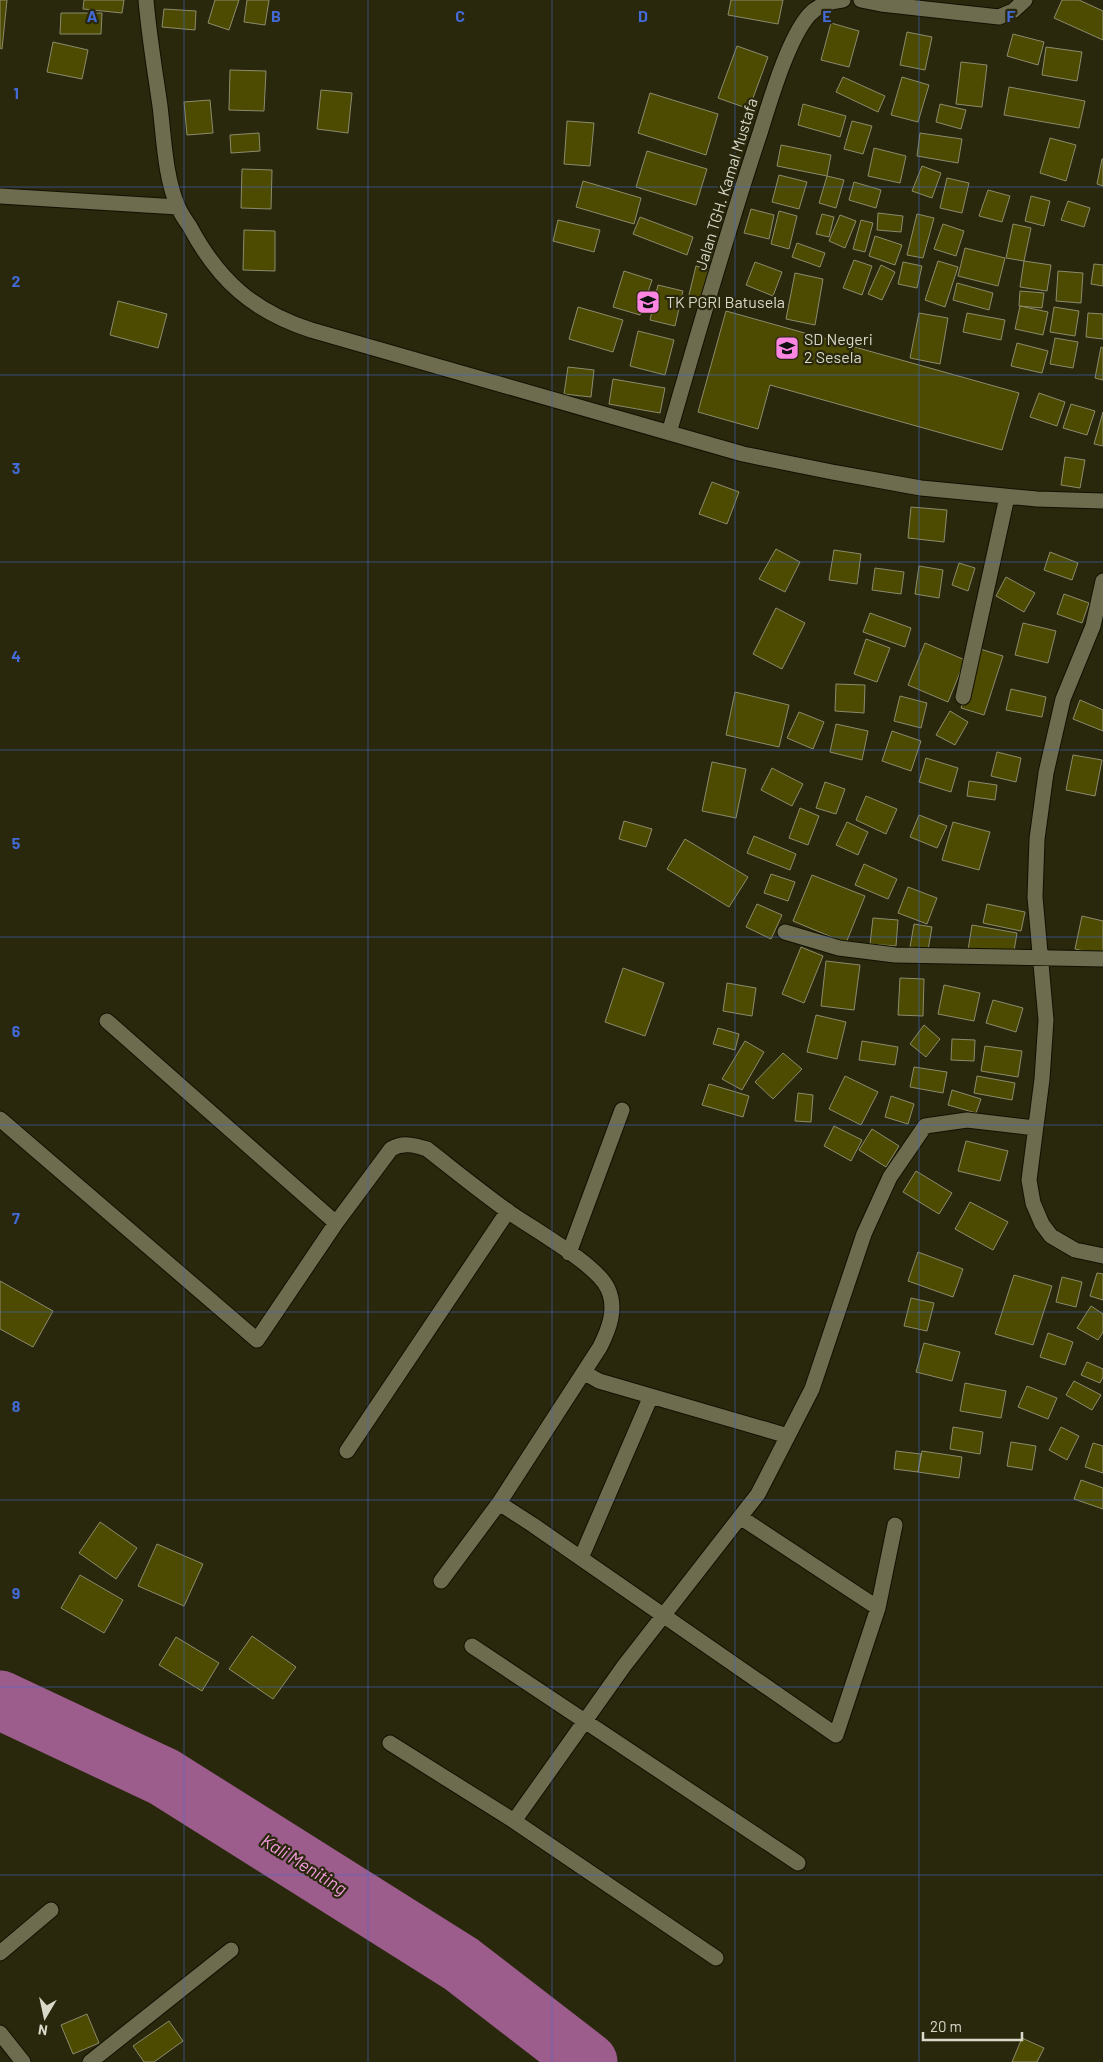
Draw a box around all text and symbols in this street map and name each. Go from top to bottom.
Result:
text: A [87,6,98,25]
text: B [271,6,281,25]
text: C [455,6,465,25]
text: D [638,6,648,25]
text: E [822,6,832,25]
text: F [1007,6,1016,25]
text: 1 [13,83,19,102]
street label: Jalan TGH. Kamal Mustafa [690,96,761,272]
text: 2 [12,271,21,290]
school or university icon: TK PGRI Batusela [635,289,661,315]
place label: TK PGRI Batusela [666,292,785,311]
place label: SD Negeri 2 Sesela [804,329,873,366]
school or university icon: SD Negeri 2 Sesela [774,335,800,361]
text: 3 [12,458,20,477]
text: 4 [11,646,21,665]
text: 5 [12,833,21,852]
text: 6 [12,1021,21,1040]
text: 7 [12,1208,20,1227]
text: 8 [12,1396,21,1415]
text: 9 [12,1583,20,1602]
water label: Kali Meniting [257,1829,352,1899]
north arrow [20,1992,70,2042]
scale bar [923,2010,1022,2042]
text: 20 m [930,2017,962,2035]
text: N [37,2021,49,2039]

